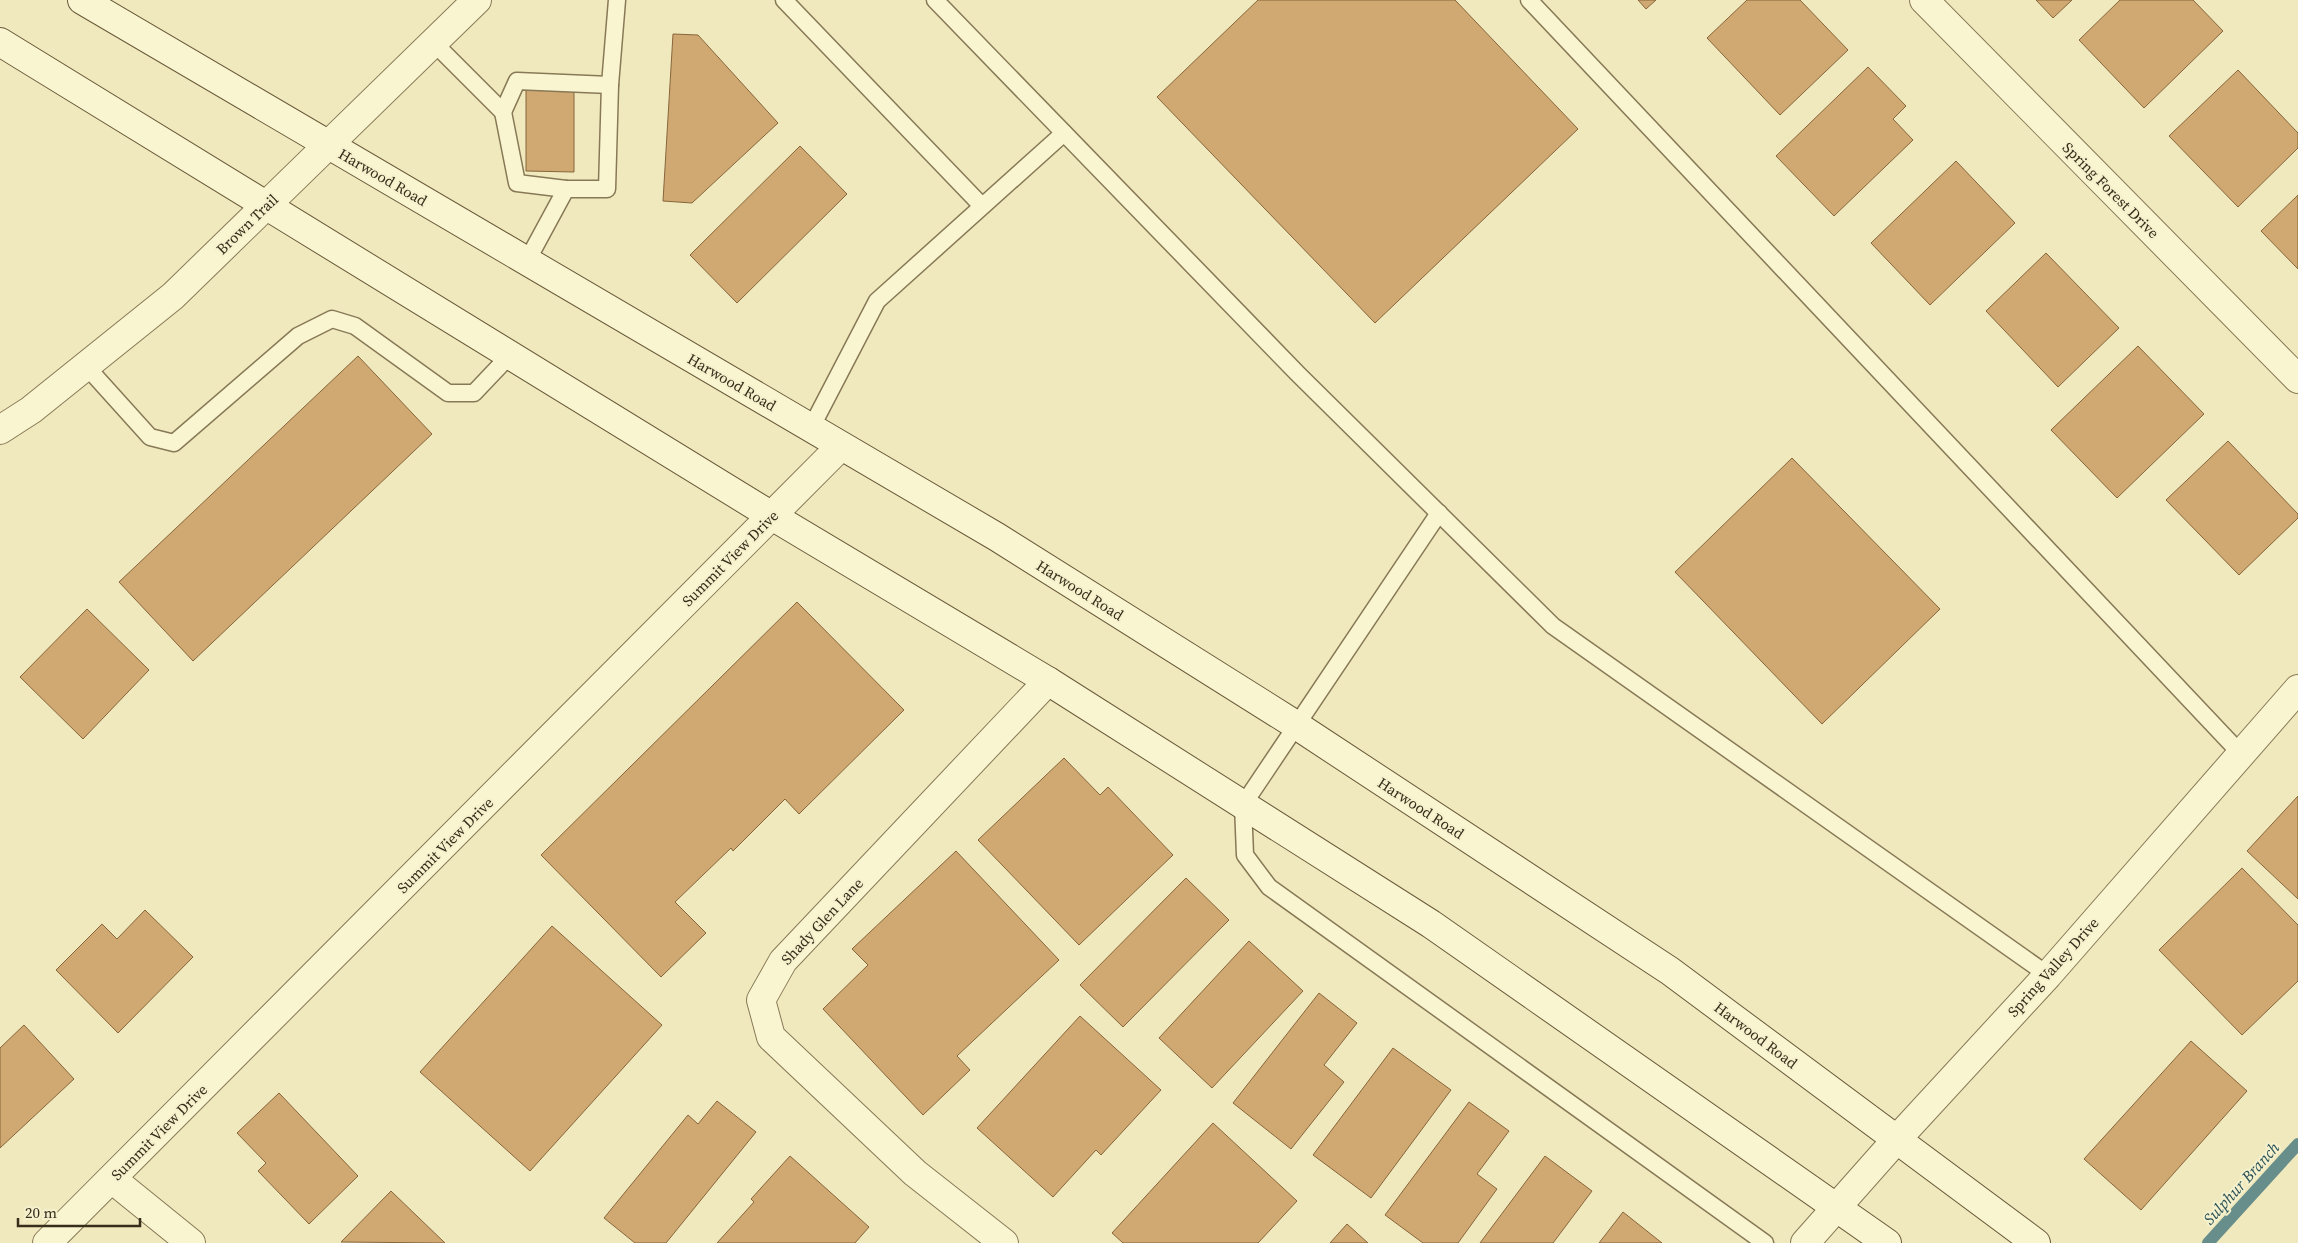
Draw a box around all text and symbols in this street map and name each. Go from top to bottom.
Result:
street label: Spring Forest Drive [2058,137,2164,243]
street label: Harwood Road [335,143,432,211]
street label: Brown Trail [211,189,283,259]
street label: Harwood Road [684,348,781,416]
street label: Summit View Drive [677,505,783,611]
street label: Harwood Road [1032,555,1128,625]
street label: Harwood Road [1374,772,1469,844]
street label: Summit View Drive [392,792,498,898]
street label: Shady Glen Lane [776,873,868,969]
street label: Spring Valley Drive [2003,912,2104,1021]
street label: Harwood Road [1710,997,1802,1074]
street label: Summit View Drive [106,1079,212,1185]
water label: Sulphur Branch [2198,1137,2284,1229]
scale bar [18,1196,140,1228]
text: 20 m [25,1202,57,1223]

